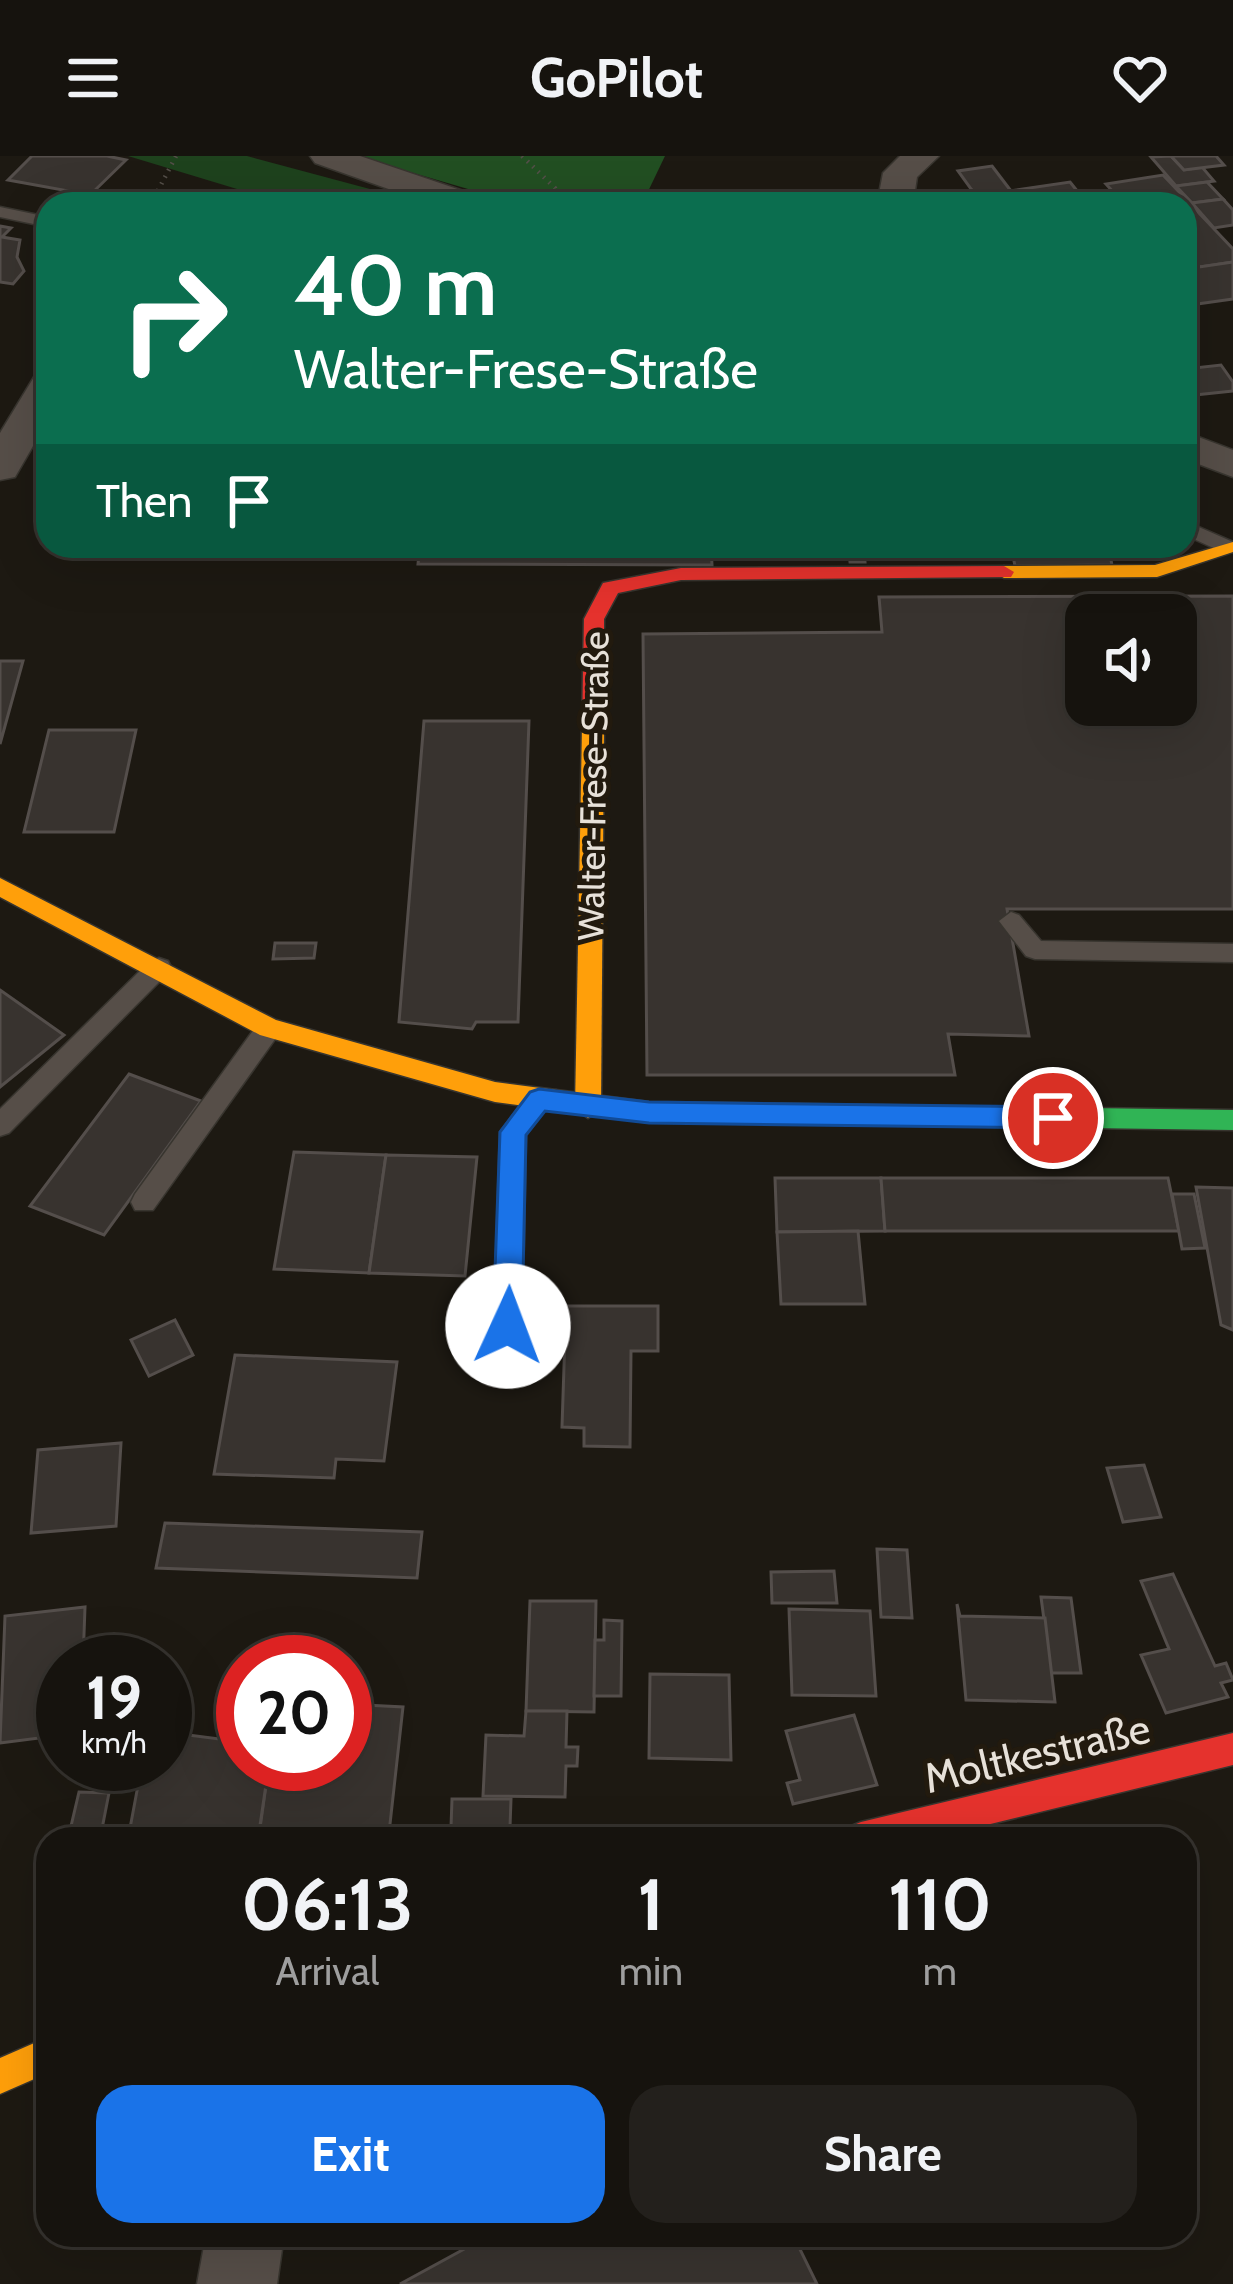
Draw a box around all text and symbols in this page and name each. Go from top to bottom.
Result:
icon: menu [60,45,126,111]
text: GoPilot [530,45,703,111]
icon: heart [1107,45,1173,111]
text: 40 m [294,234,497,336]
icon: right [96,240,252,396]
text: Walter-Frese-Straße [294,336,758,402]
icon: arrive [216,468,282,534]
text: Then [96,474,192,528]
map controls [1065,594,1197,726]
button: sound [1065,594,1197,726]
street label: Walter-Frese-Straße [568,631,618,941]
pin [1002,1067,1104,1169]
icon: arrive [1020,1085,1086,1151]
position arrow [445,1263,571,1389]
speed limit sign: 20 [216,1635,372,1791]
text: 19 [86,1661,142,1734]
street label: Moltkestraße [919,1702,1155,1804]
text: km/h [81,1724,147,1761]
text: 06:13 [241,1861,414,1948]
text: 1 [638,1861,664,1948]
text: 110 [888,1861,992,1948]
text: Arrival [275,1947,379,1995]
text: min [619,1947,683,1995]
text: m [923,1947,957,1995]
button: Exit [96,2085,605,2223]
button: Share [629,2085,1137,2223]

